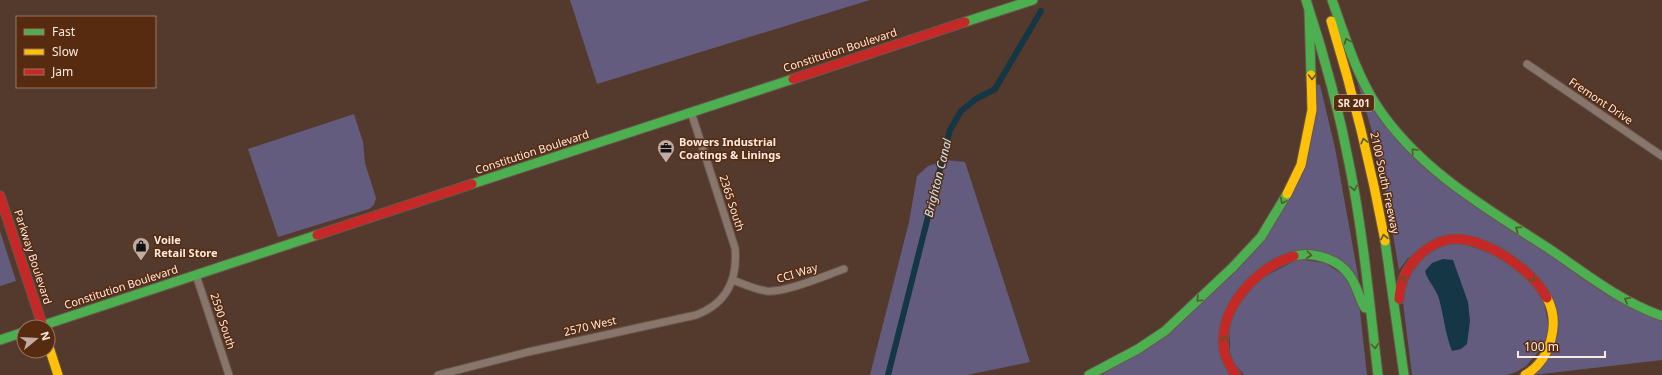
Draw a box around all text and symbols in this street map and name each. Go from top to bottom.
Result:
legend [16,16,156,88]
text: Fast [52,23,76,40]
street label: Constitution Boulevard [781,24,899,75]
one-way arrow [1344,38,1352,45]
text: Slow [52,43,79,60]
text: Jam [51,63,73,80]
one-way arrow [1308,74,1316,80]
street label: Fremont Drive [1566,74,1636,127]
road number: SR 201 [1334,95,1374,111]
street label: Constitution Boulevard [473,126,591,177]
street label: 2100 South Freeway [1367,131,1404,236]
place label: Bowers Industrial Coatings & Linings [679,134,781,162]
water label: Brighton Canal [920,136,956,219]
office icon: Bowers Industrial Coatings & Linings [656,138,676,163]
one-way arrow [1361,138,1369,145]
one-way arrow [1412,149,1419,156]
street label: 2365 South [716,173,749,233]
one-way arrow [1349,185,1358,191]
one-way arrow [1280,197,1287,204]
street label: Parkway Boulevard [11,208,56,306]
one-way arrow [1515,226,1522,234]
place label: Voile Retail Store [154,232,218,260]
one-way arrow [1380,234,1389,240]
shop icon: Voile Retail Store [131,236,151,261]
one-way arrow [1306,251,1312,260]
street label: CCI Way [775,259,820,286]
street label: Constitution Boulevard [62,261,180,312]
one-way arrow [1528,274,1536,282]
one-way arrow [1399,275,1407,282]
street label: 2590 South [207,291,240,351]
one-way arrow [1196,294,1203,301]
one-way arrow [1623,297,1631,305]
street label: 2570 West [562,312,618,339]
north arrow [16,319,56,359]
text: N [37,329,55,342]
scale bar [1518,333,1605,359]
one-way arrow [1220,336,1229,342]
text: 100 m [1524,338,1559,355]
one-way arrow [1370,343,1379,349]

